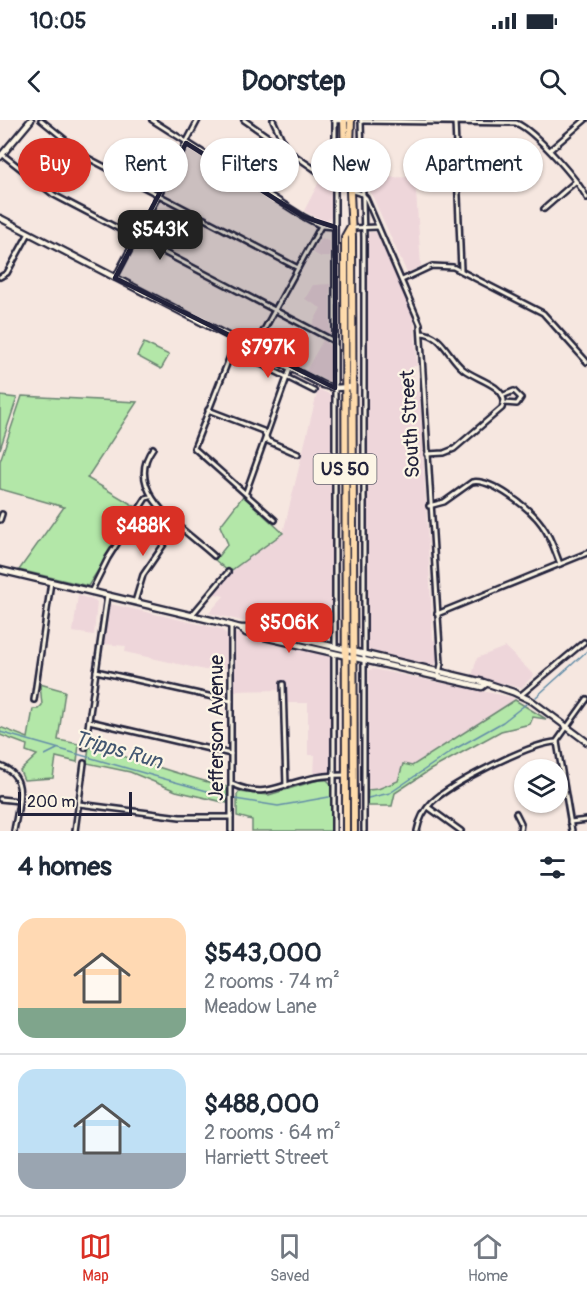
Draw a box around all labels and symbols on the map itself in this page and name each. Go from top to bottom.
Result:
pin: $543K [118,210,202,261]
pin: $797K [226,328,310,379]
street label: South Street [395,368,425,479]
road number: US 50 [314,454,376,484]
pin: $488K [101,506,185,557]
pin: $506K [247,603,331,654]
street label: Jefferson Avenue [204,655,229,801]
water label: Tripps Run [71,725,166,776]
scale bar [18,789,132,816]

